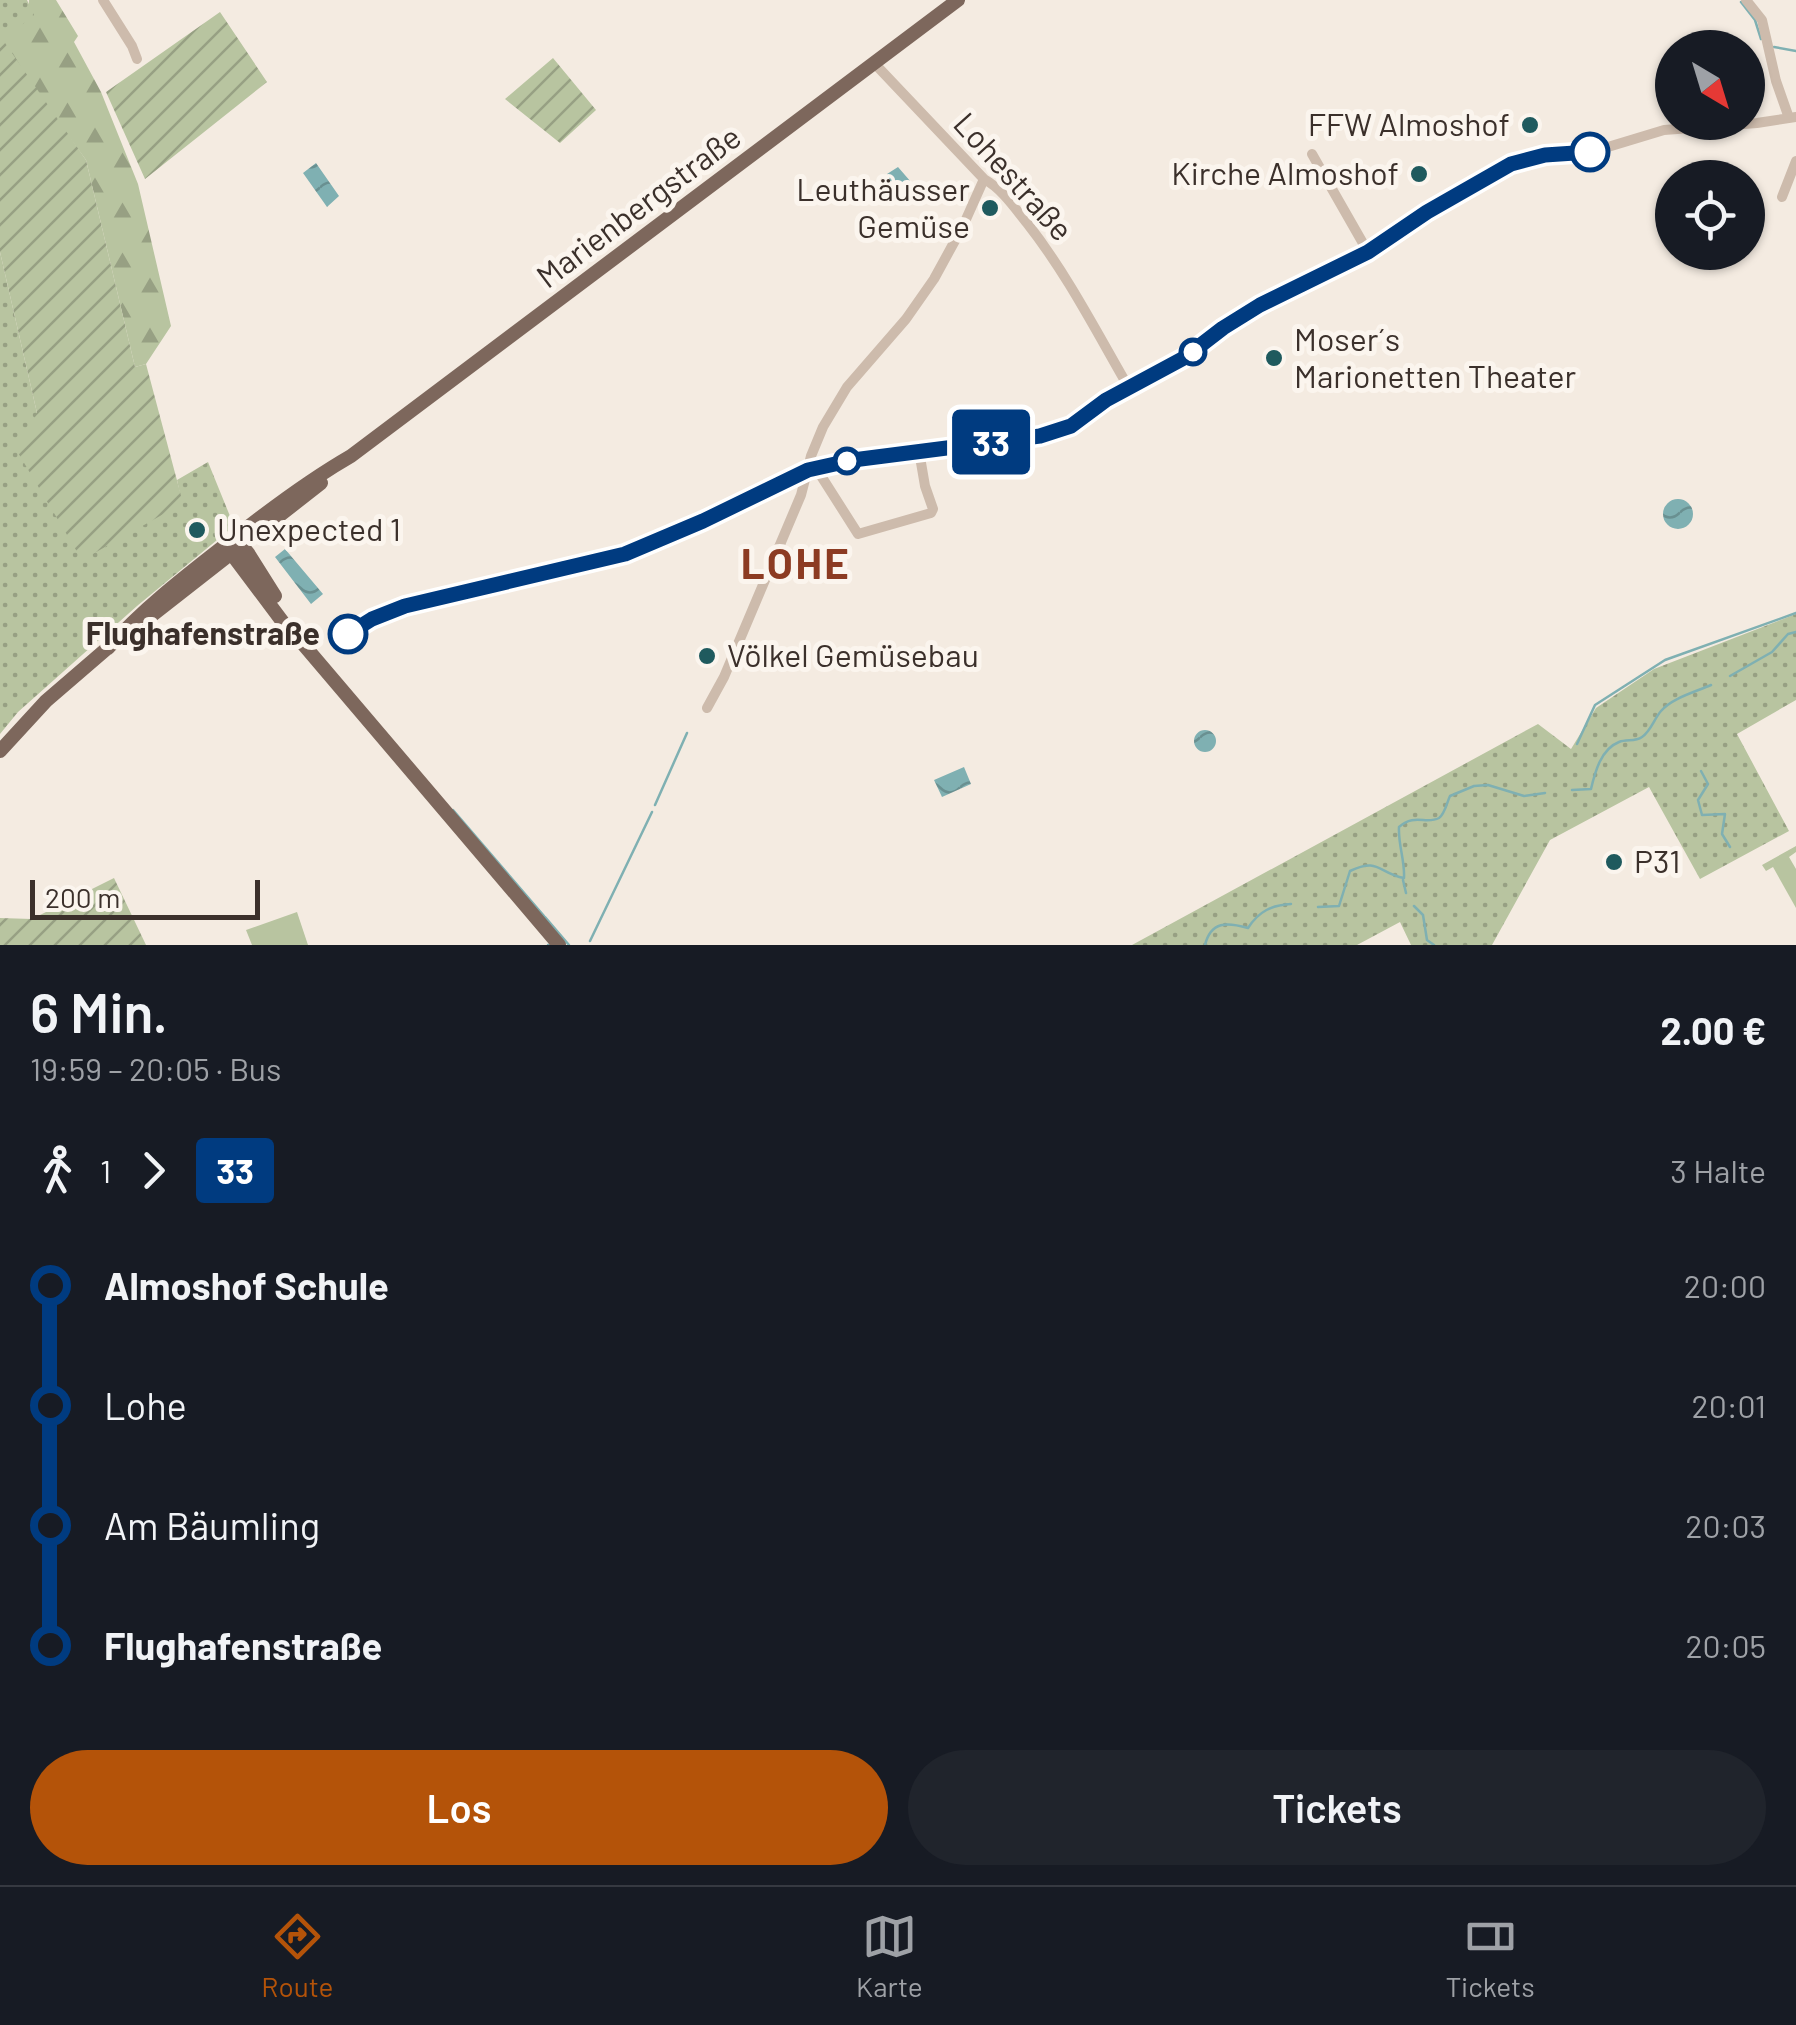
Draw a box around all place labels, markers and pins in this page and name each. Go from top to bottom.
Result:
place label: FFW Almoshof [1308,104,1510,142]
marker: FFW Almoshof [1519,114,1541,136]
unlabelled marker [1571,133,1609,171]
place label: Kirche Almoshof [1171,153,1399,191]
marker: Kirche Almoshof [1408,163,1430,185]
place label: Leuthäusser Gemüse [796,169,970,244]
marker: Leuthäusser Gemüse [979,197,1001,219]
place label: Moser´s Marionetten Theater [1294,319,1576,394]
unlabelled marker [1180,339,1206,365]
marker: Moser´s Marionetten Theater [1263,347,1285,369]
unlabelled marker [834,448,860,474]
place label: Unexpected 1 [217,509,401,547]
marker: Unexpected 1 [186,519,208,541]
place label: Flughafenstraße [86,613,320,651]
marker: Flughafenstraße [329,615,367,653]
place label: Völkel Gemüsebau [727,635,979,673]
marker: Völkel Gemüsebau [696,645,718,667]
place label: P31 [1634,841,1680,879]
marker: P31 [1603,851,1625,873]

